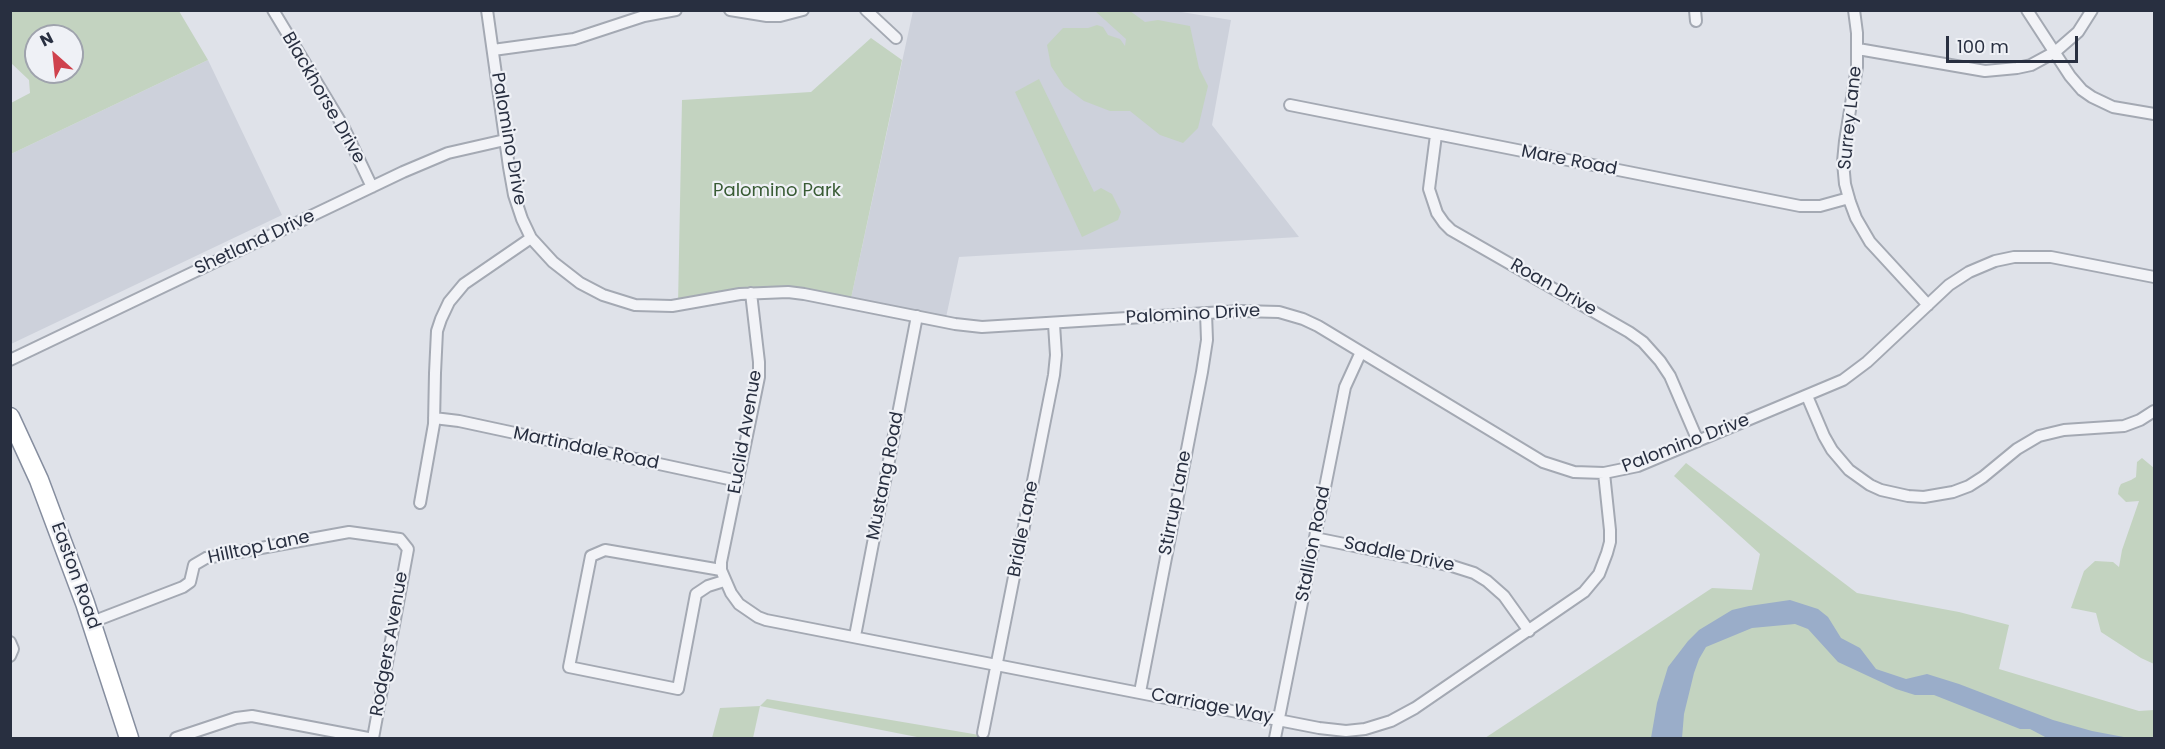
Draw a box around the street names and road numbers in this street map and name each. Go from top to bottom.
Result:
street label: Blackhorse Drive [277,28,369,168]
street label: Surrey Lane [1835,65,1867,171]
street label: Palomino Drive [486,71,530,207]
street label: Mare Road [1519,141,1619,181]
street label: Shetland Drive [192,206,318,280]
street label: Roan Drive [1506,255,1600,321]
street label: Palomino Drive [1125,301,1261,329]
street label: Euclid Avenue [725,369,767,495]
street label: Mustang Road [863,410,909,542]
street label: Palomino Drive [1619,410,1753,478]
street label: Martindale Road [511,423,661,475]
street label: Stirrup Lane [1155,449,1197,557]
street label: Bridle Lane [1004,479,1044,579]
street label: Stallion Road [1292,484,1336,604]
street label: Easton Road [46,520,104,632]
street label: Hilltop Lane [206,527,312,569]
street label: Saddle Drive [1342,533,1456,577]
street label: Rodgers Avenue [367,570,413,718]
street label: Carriage Way [1149,685,1275,729]

